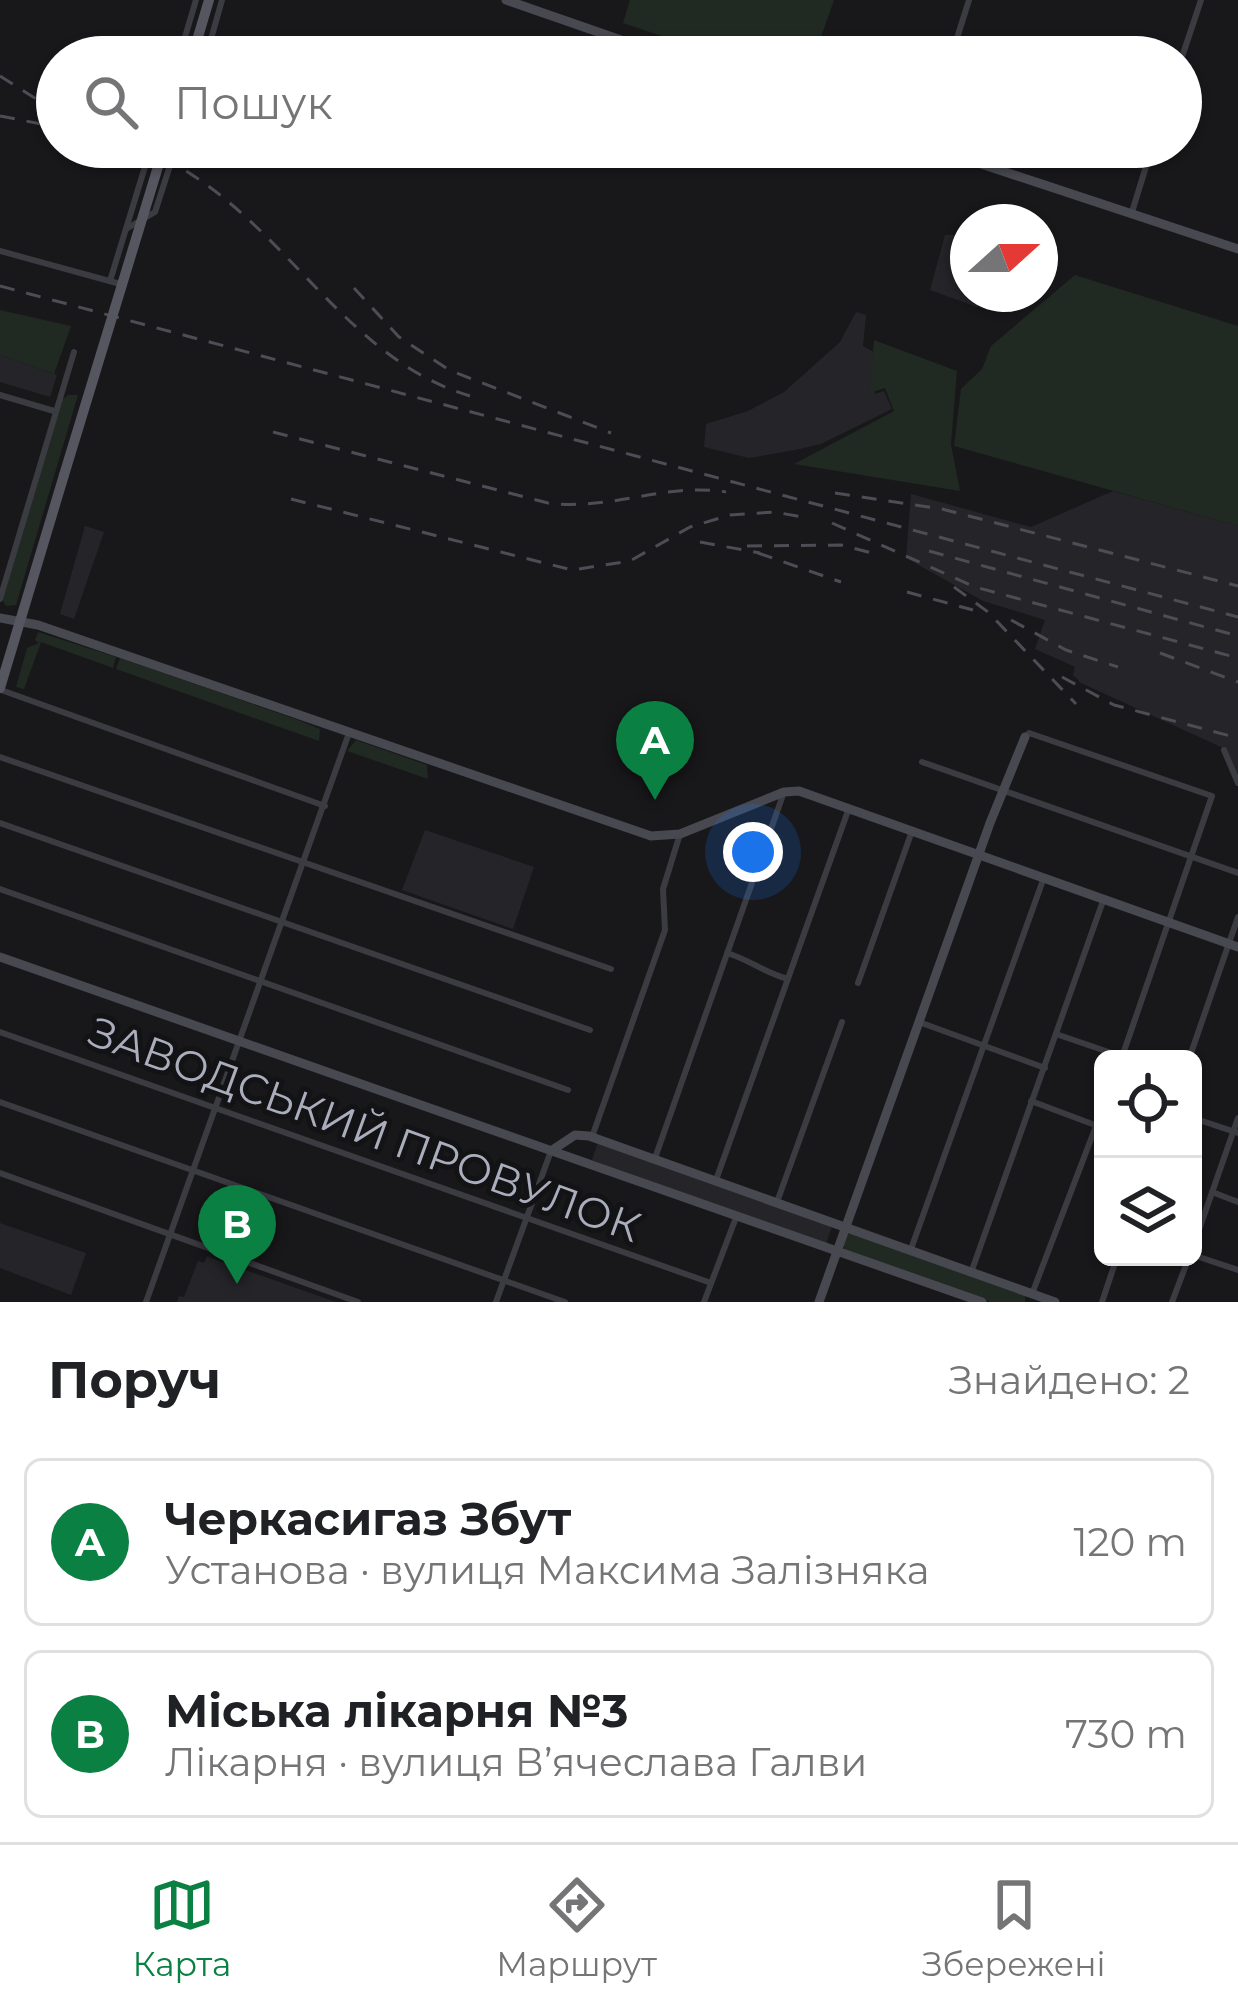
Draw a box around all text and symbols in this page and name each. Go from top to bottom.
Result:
search box [36,36,1202,168]
icon: search [78,69,144,135]
text: Пошук [174,75,333,130]
north arrow [950,204,1058,312]
pin: A [616,701,694,800]
your location [723,822,783,882]
street label: ЗАВОДСЬКИЙ ПРОВУЛОК [82,1005,648,1253]
map controls [1094,1050,1202,1266]
button: locate [1094,1050,1202,1158]
button: layers [1094,1158,1202,1266]
pin: B [198,1185,276,1284]
text: Поруч [48,1349,221,1411]
text: Знайдено: 2 [949,1356,1190,1404]
text: Черкасигаз Збут [165,1491,571,1546]
text: A [75,1518,105,1566]
text: 120 m [1073,1518,1187,1566]
text: Установа · вулиця Максима Залізняка [165,1546,929,1594]
text: Міська лікарня №3 [165,1683,628,1738]
text: B [75,1710,105,1758]
text: 730 m [1065,1710,1187,1758]
text: Лікарня · вулиця Вʼячеслава Галви [165,1738,867,1786]
tab: Карта [133,1872,231,1984]
tab: Маршрут [496,1872,657,1984]
tab: Збережені [922,1872,1105,1984]

